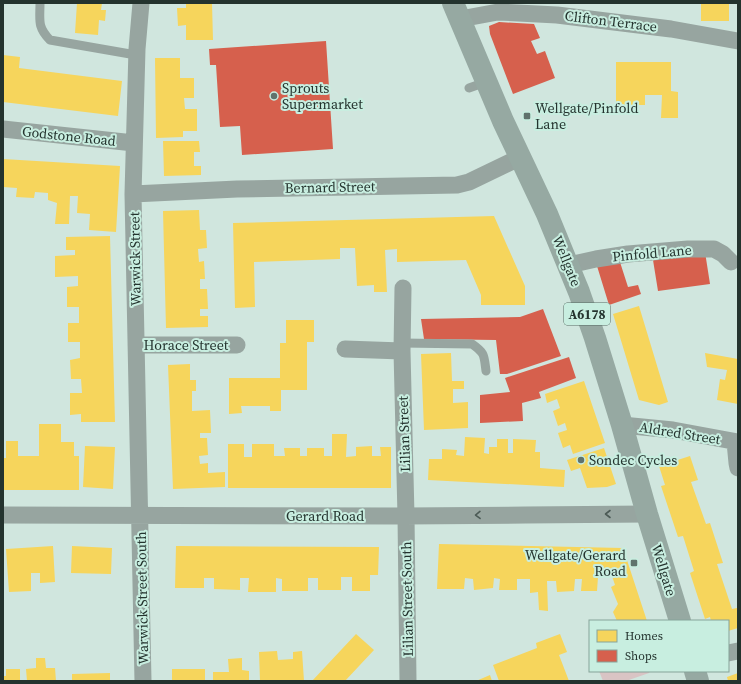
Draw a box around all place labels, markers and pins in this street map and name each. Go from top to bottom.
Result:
place label: Sprouts Supermarket [282,78,363,114]
marker: Sprouts Supermarket [269,91,279,101]
place label: Wellgate/Pinfold Lane [535,98,638,134]
marker: Wellgate/Pinfold Lane [522,111,532,121]
place label: Sondec Cycles [589,450,677,470]
marker: Sondec Cycles [576,455,586,465]
place label: Wellgate/Gerard Road [525,545,626,581]
marker: Wellgate/Gerard Road [629,558,639,568]

